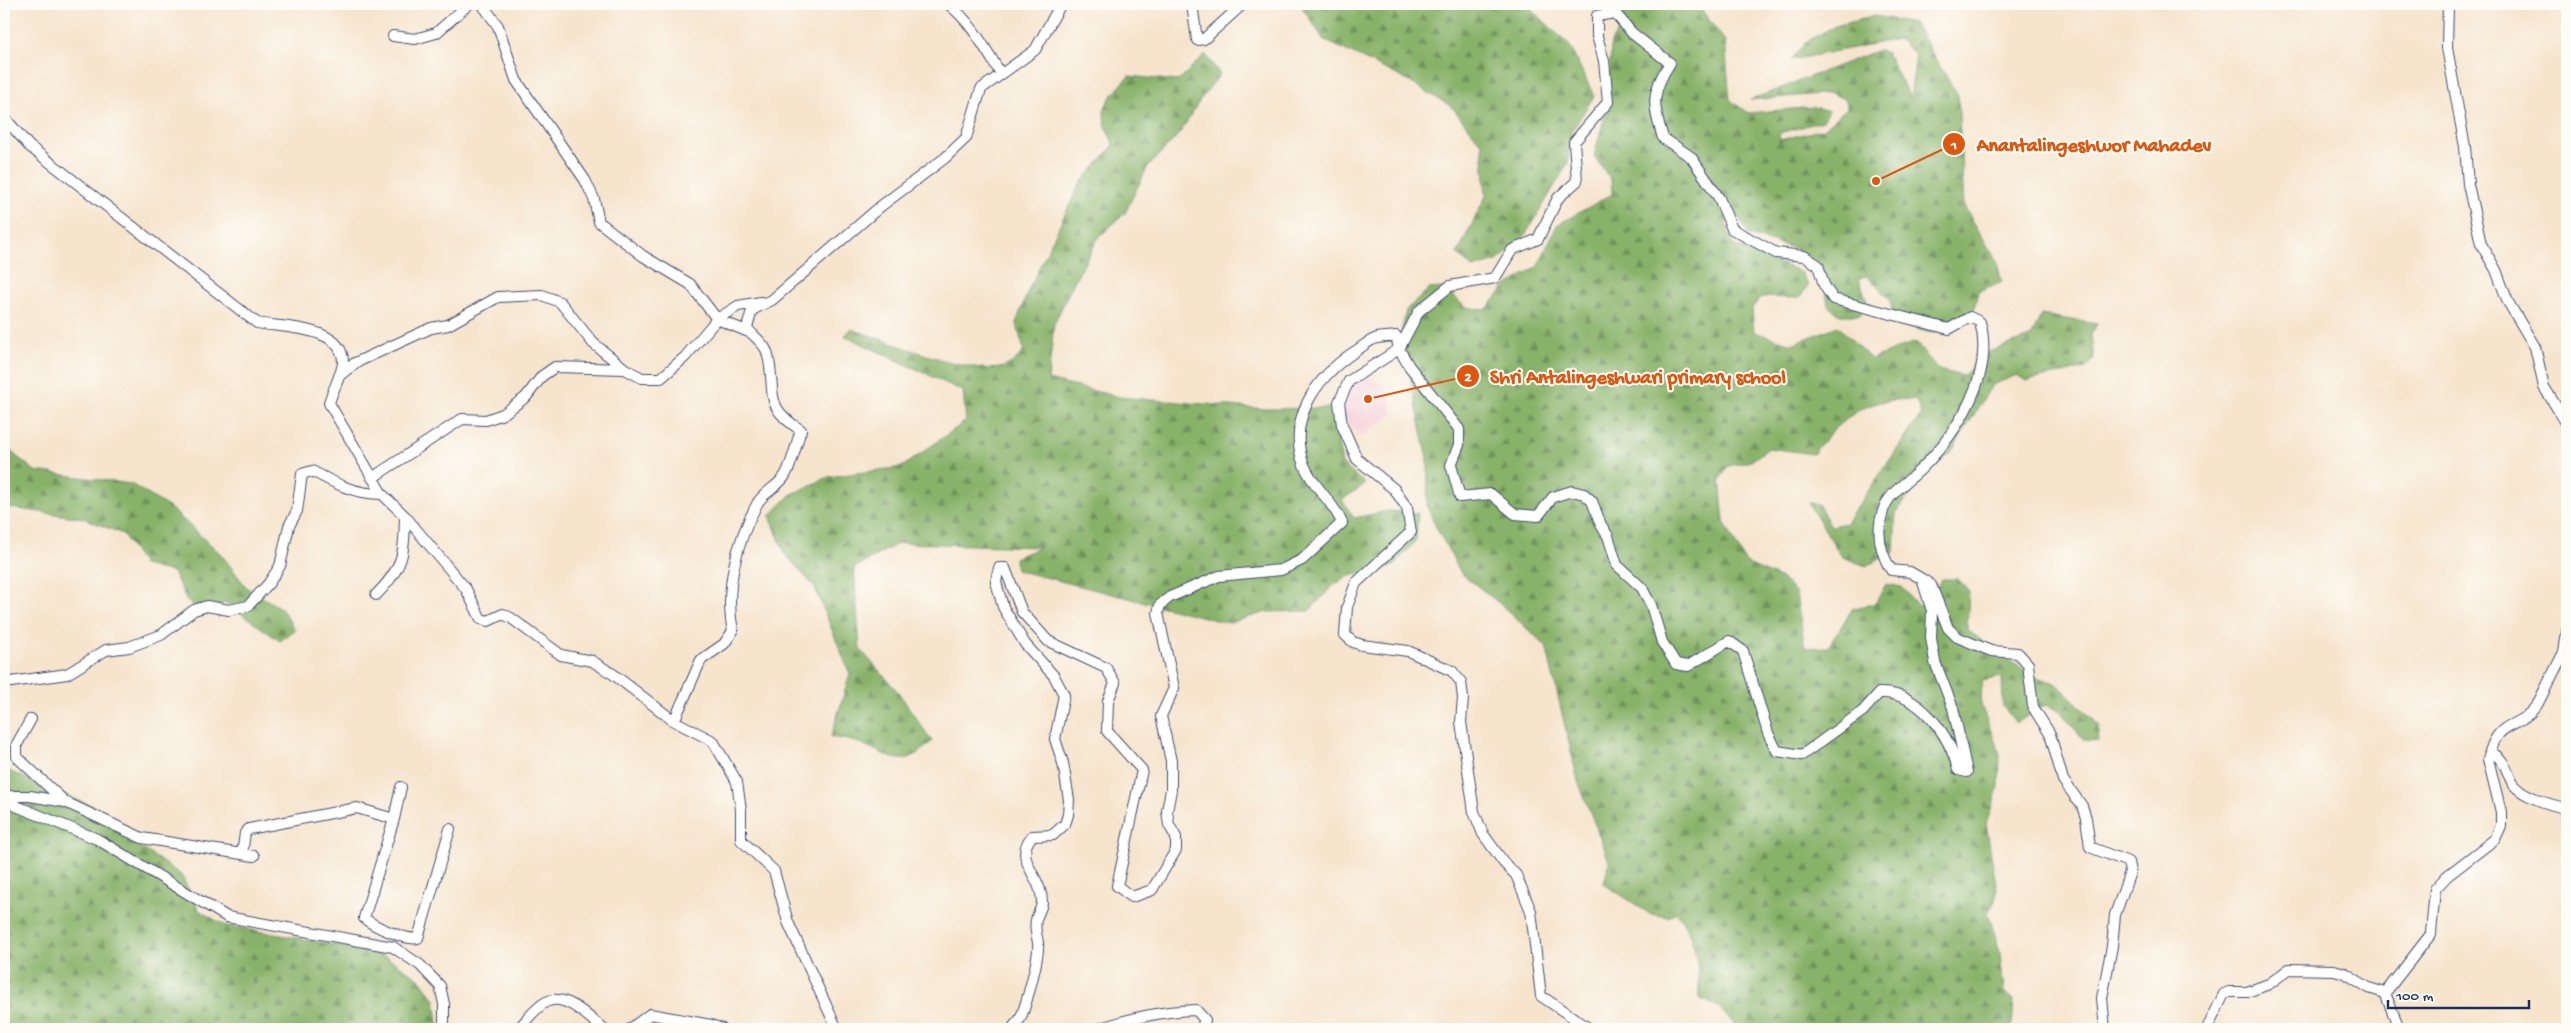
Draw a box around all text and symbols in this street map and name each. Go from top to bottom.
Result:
callout: Anantalingeshwor Mahadev [1942,126,2221,161]
text: Anantalingeshwor Mahadev [1976,136,2211,159]
text: 1 [1950,137,1957,155]
callout: Shri Antalingeshwari primary school [1455,358,1796,393]
text: Shri Antalingeshwari primary school [1490,368,1787,391]
text: 2 [1464,369,1472,387]
scale bar [2388,978,2530,1010]
text: 100 m [2395,988,2434,1006]

